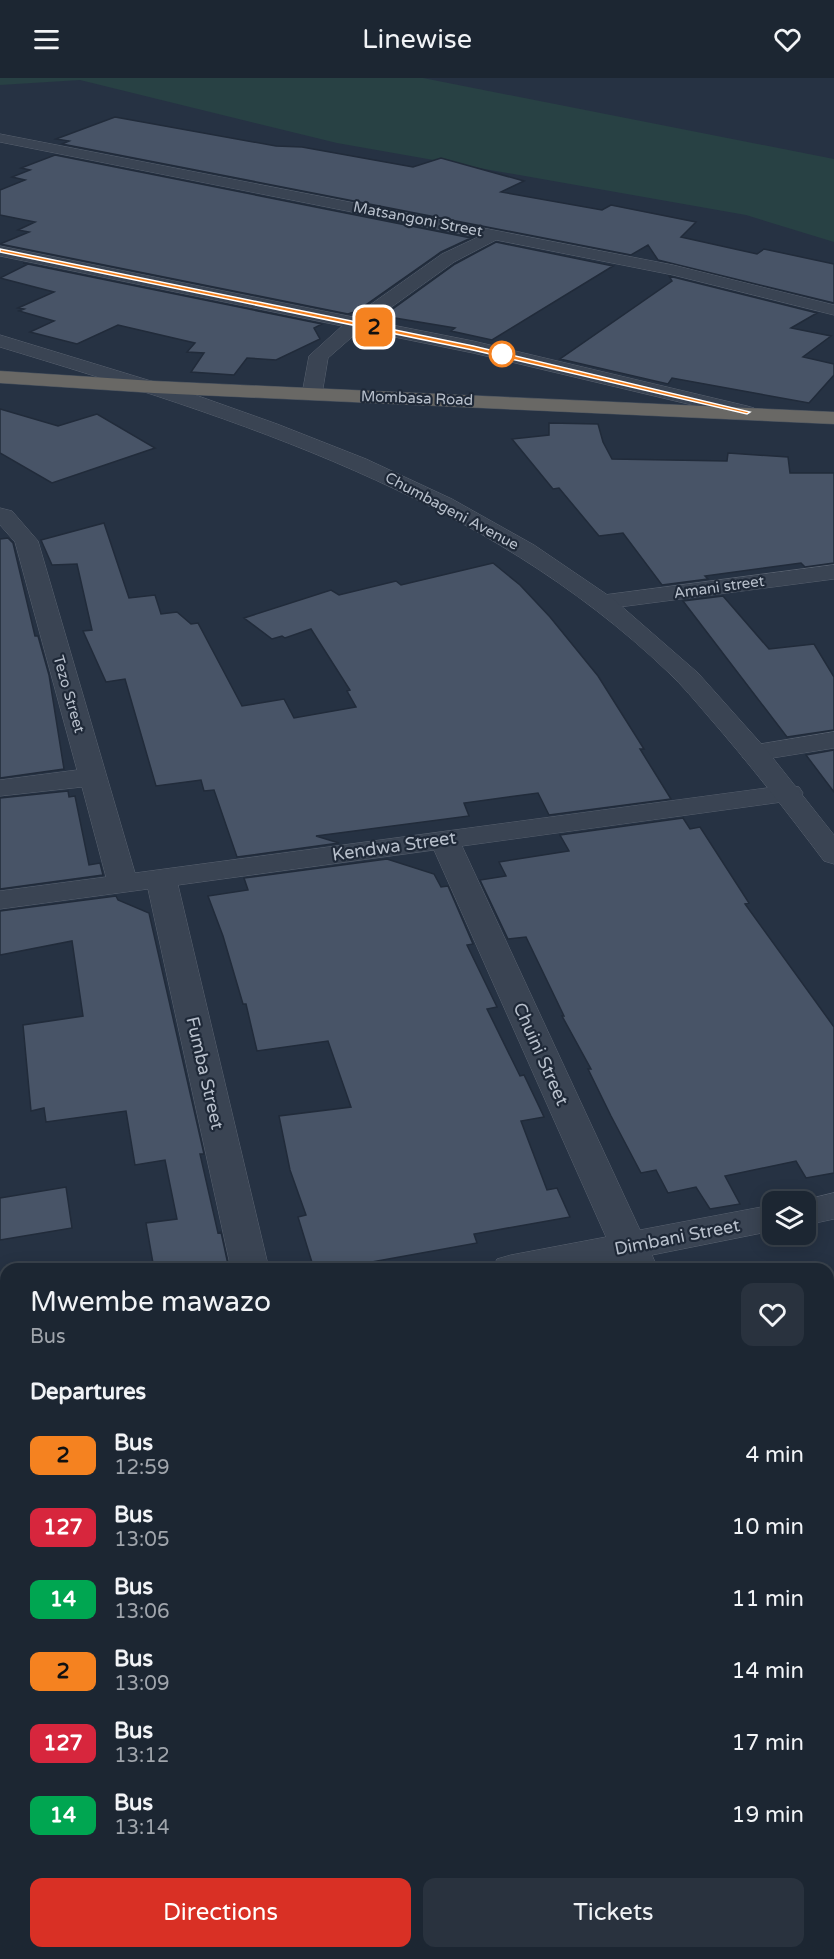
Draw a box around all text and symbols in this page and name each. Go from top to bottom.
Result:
icon: menu [30,23,63,56]
text: Linewise [362,23,472,56]
icon: heart [771,23,804,56]
street label: Matsangoni Street [352,198,485,240]
line badge: 2 [354,308,394,346]
text: 2 [367,315,381,340]
unlabelled marker [489,341,515,367]
street label: Mombasa Road [361,387,473,409]
street label: Chumbageni Avenue [382,468,522,554]
street label: Amani street [673,572,766,602]
street label: Tezo Street [49,653,89,735]
street label: Kendwa Street [331,826,458,866]
street label: Chuini Street [508,999,574,1109]
street label: Fumba Street [181,1014,229,1132]
map controls [762,1191,816,1245]
button: layers [762,1191,816,1245]
street label: Dimbani Street [612,1214,742,1260]
button: heart [741,1283,804,1346]
text: Mwembe mawazo [30,1285,271,1319]
text: Bus [30,1325,66,1349]
text: Departures [30,1379,146,1405]
text: Bus [114,1430,153,1456]
text: 4 min [745,1442,804,1468]
text: 2 [56,1443,70,1468]
text: 12:59 [114,1456,169,1480]
text: Bus [114,1502,153,1528]
text: 10 min [732,1514,804,1540]
text: 127 [43,1515,83,1540]
text: 13:05 [114,1528,169,1552]
text: Bus [114,1574,153,1600]
text: 11 min [732,1586,804,1612]
text: 14 [50,1587,76,1612]
text: 13:06 [114,1600,169,1624]
text: Bus [114,1646,153,1672]
text: 14 min [732,1658,804,1684]
text: 2 [56,1659,70,1684]
text: 13:09 [114,1672,169,1696]
text: Bus [114,1718,153,1744]
text: 17 min [732,1730,804,1756]
text: 127 [43,1731,83,1756]
text: 13:12 [114,1744,169,1768]
text: Bus [114,1790,153,1816]
text: 19 min [732,1802,804,1828]
text: 14 [50,1803,76,1828]
text: 13:14 [114,1816,169,1840]
button: Directions [30,1878,411,1947]
button: Tickets [423,1878,804,1947]

